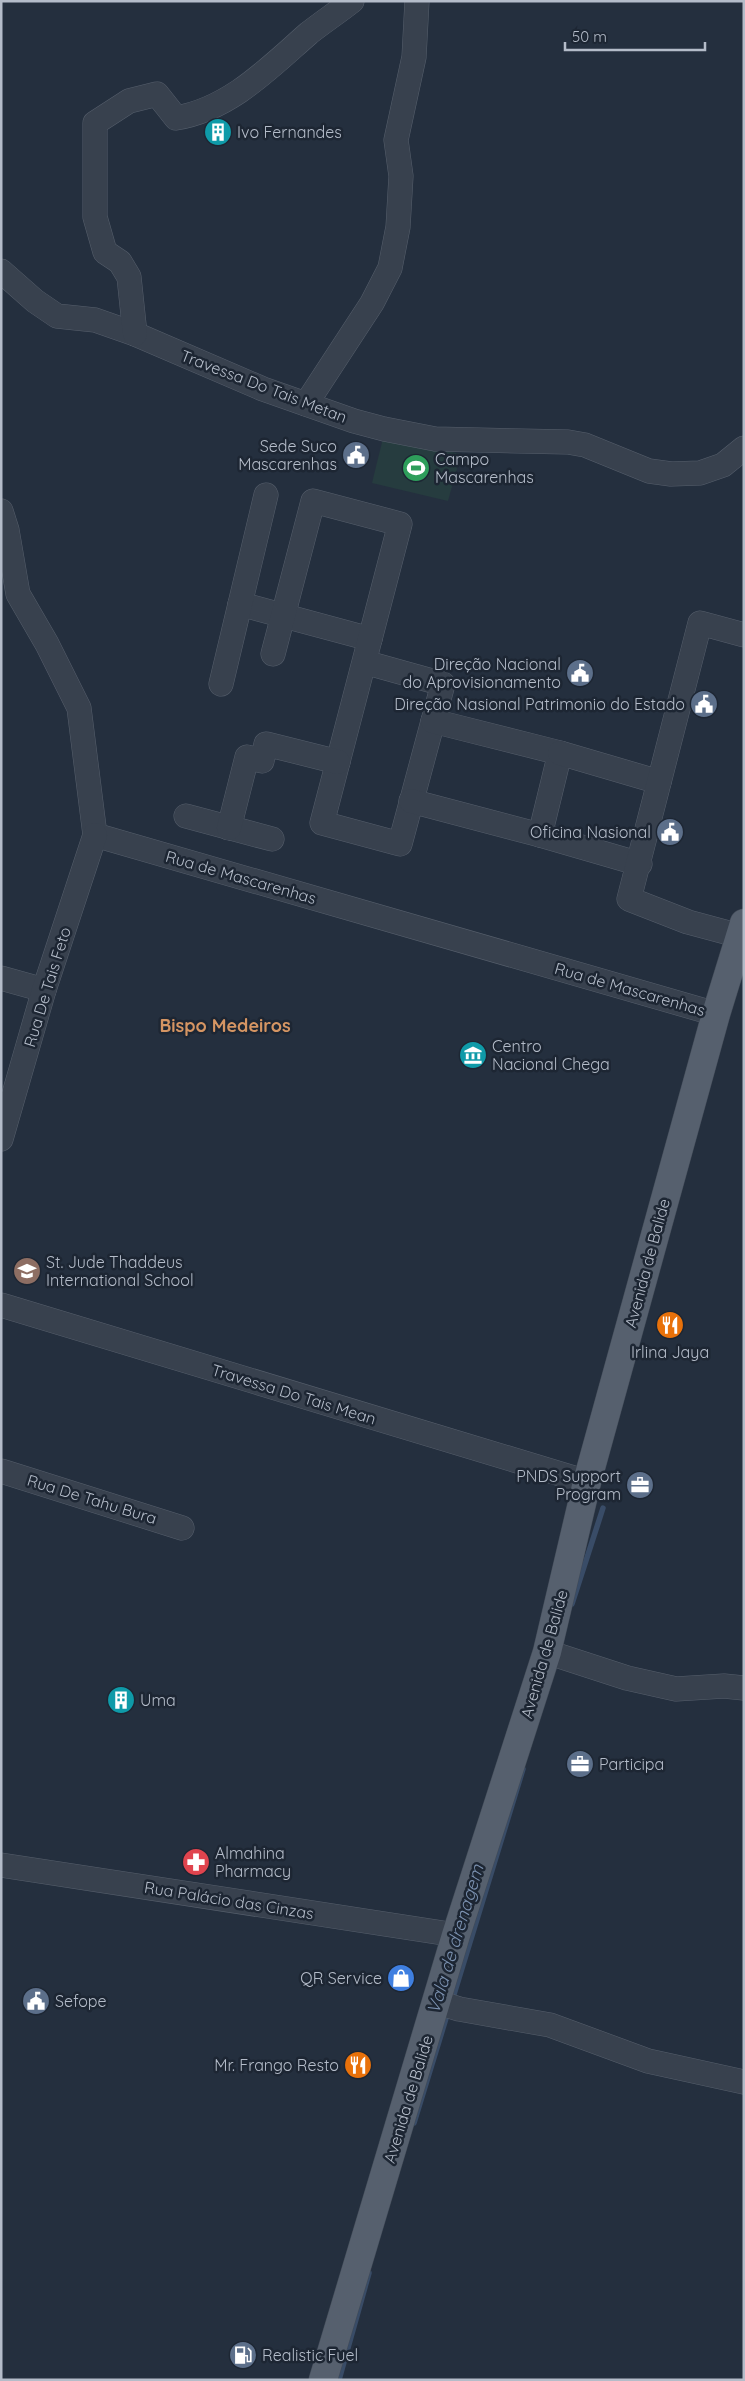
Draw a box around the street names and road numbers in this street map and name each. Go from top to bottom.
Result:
street label: Travessa Do Tais Metan [178,345,350,427]
street label: Rua de Mascarenhas [163,846,319,908]
street label: Rua De Tais Feto [19,924,75,1050]
street label: Rua de Mascarenhas [552,958,708,1020]
street label: Avenida de Balide [620,1196,674,1330]
street label: Travessa Do Tais Mean [209,1359,379,1429]
street label: Rua De Tahu Bura [25,1470,159,1528]
street label: Avenida de Balide [516,1587,572,1721]
street label: Rua Palácio das Cinzas [143,1877,315,1923]
street label: Avenida de Balide [379,2033,437,2165]

